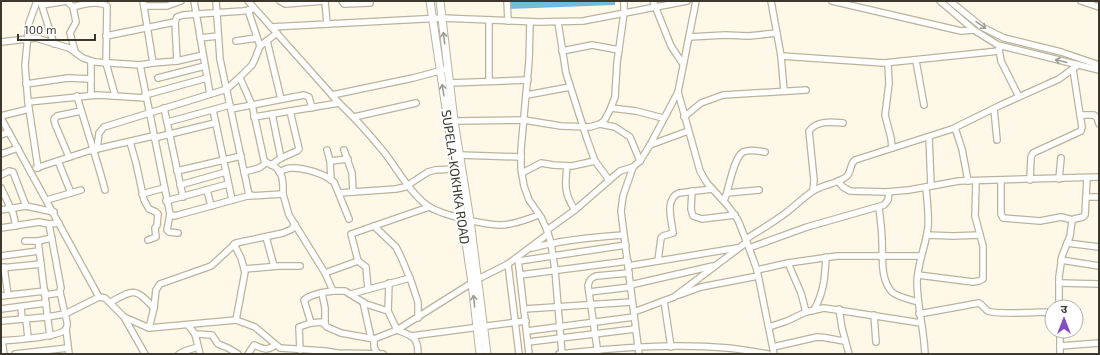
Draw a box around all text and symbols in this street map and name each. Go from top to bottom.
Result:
scale bar [18,16,95,42]
one-way arrow [975,21,986,29]
text: 100 m [24,22,56,36]
one-way arrow [440,32,448,45]
one-way arrow [1055,56,1068,64]
one-way arrow [439,84,447,97]
street label: SUPELA-KOKHKA ROAD [439,109,473,245]
one-way arrow [470,295,478,308]
north arrow [1044,299,1084,339]
text: उ [1061,302,1068,315]

